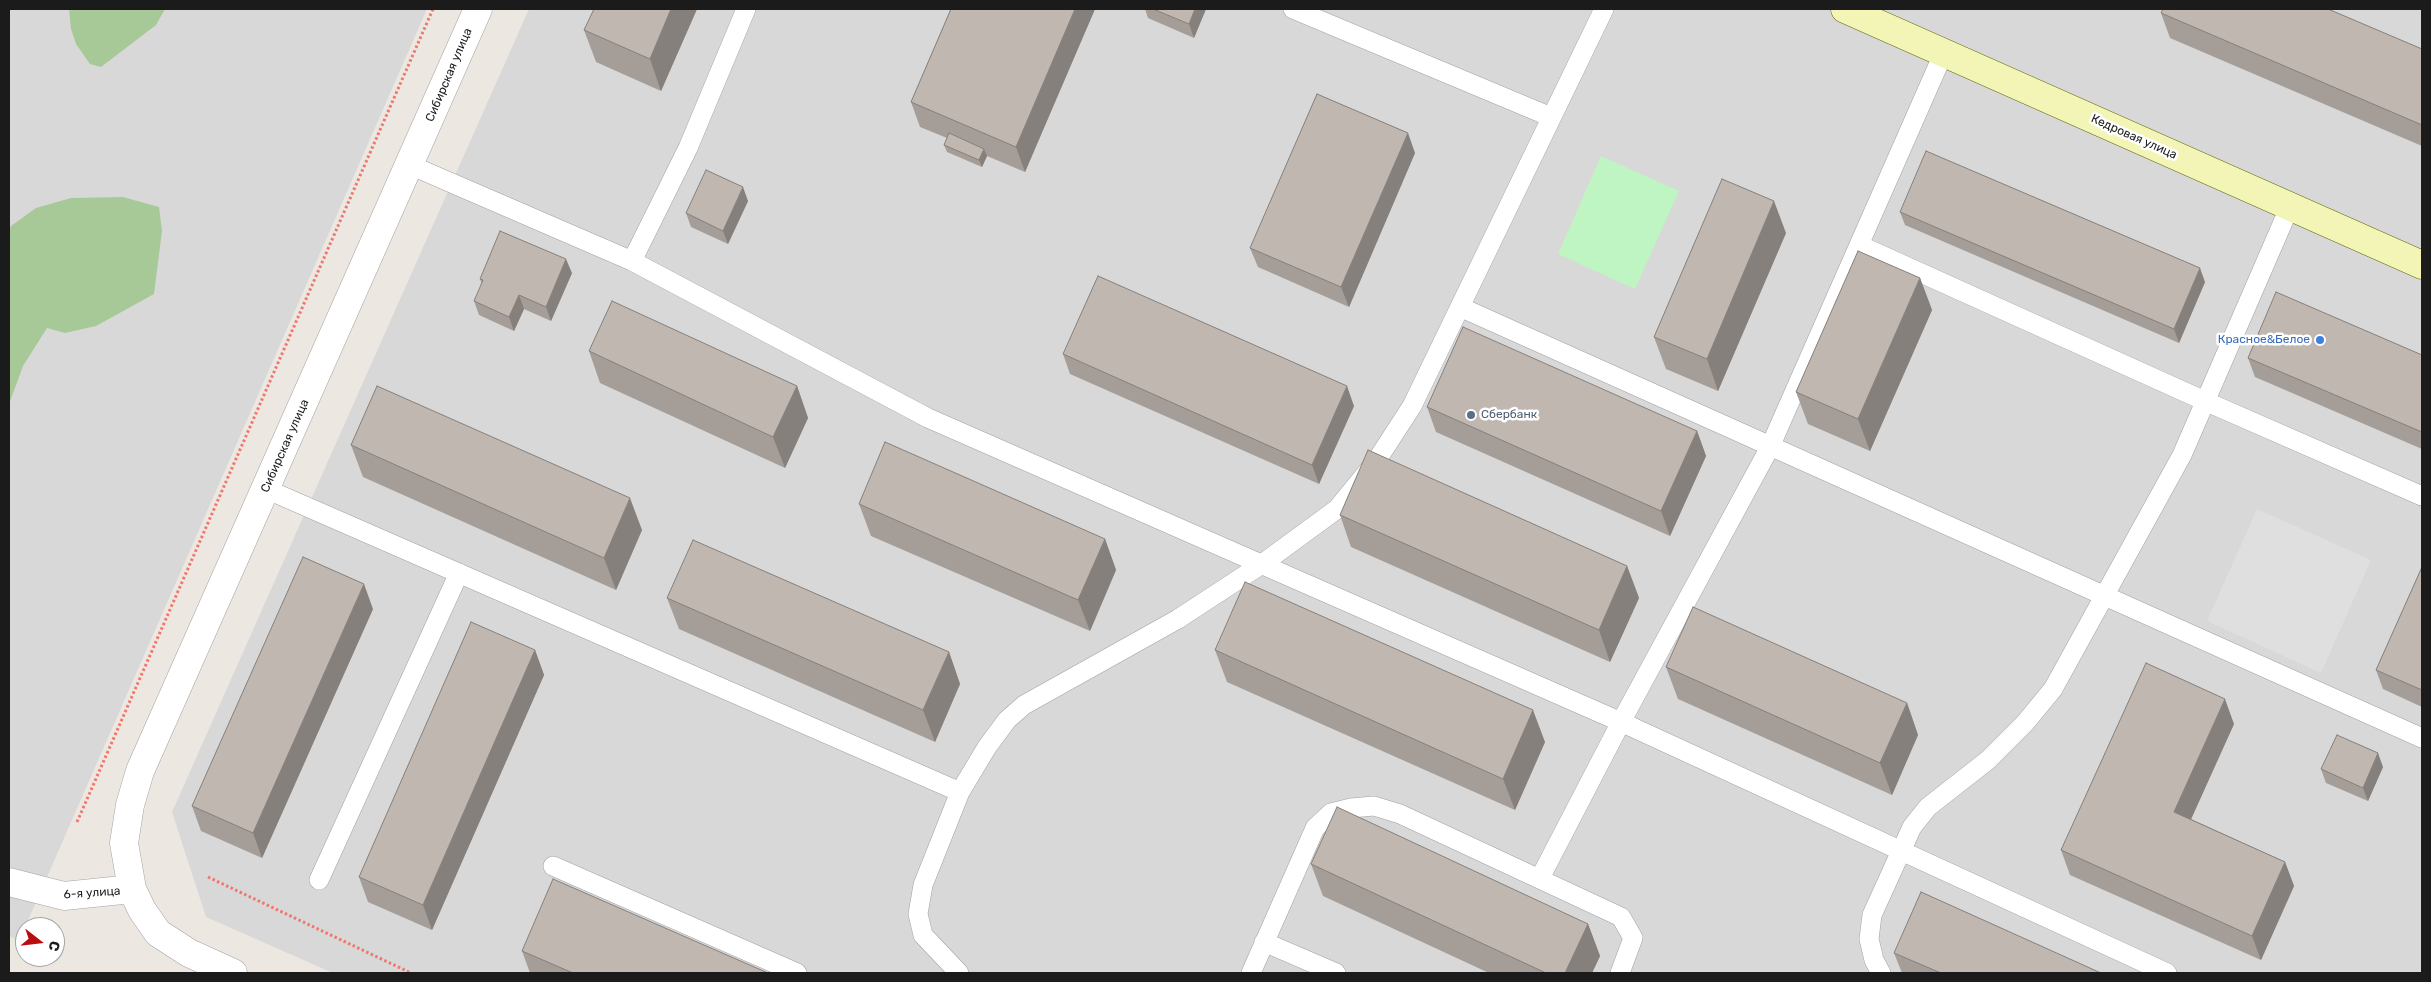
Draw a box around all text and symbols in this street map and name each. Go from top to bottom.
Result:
street label: Сибирская улица [423,26,475,124]
street label: Кедровая улица [2089,112,2179,162]
place label: Красное&Белое [2218,333,2310,347]
marker: Красное&Белое [2314,334,2326,346]
street label: Сибирская улица [258,397,312,495]
place label: Сбербанк [1481,408,1537,422]
marker: Сбербанк [1465,409,1477,421]
street label: 6-я улица [63,884,121,902]
north arrow [15,917,65,967]
text: С [44,939,63,953]

